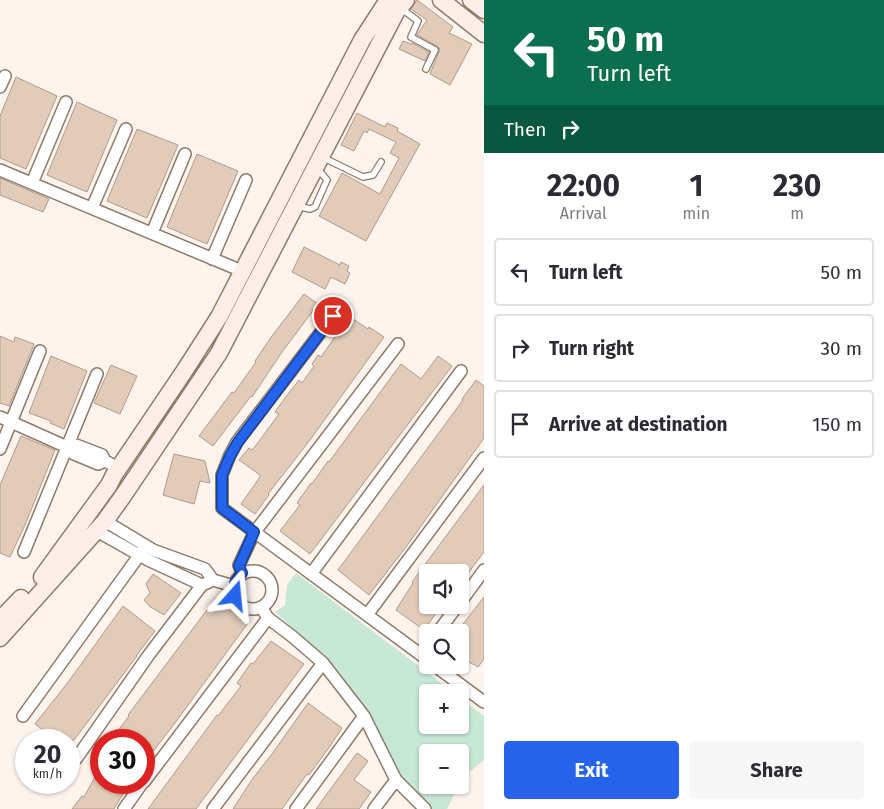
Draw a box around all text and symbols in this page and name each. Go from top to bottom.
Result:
text: 50 m [587,18,664,60]
icon: left [504,20,569,85]
text: Turn left [587,60,671,87]
icon: right [556,115,584,143]
text: Then [504,118,546,141]
text: 22:00 [547,168,620,204]
text: 1 [689,168,703,204]
text: 230 [773,168,821,204]
text: Arrival [560,204,607,223]
text: min [683,204,710,223]
text: m [790,204,804,223]
icon: left [506,258,534,286]
text: Turn left [549,261,623,284]
text: 50 m [821,261,862,284]
pin [312,295,354,337]
icon: arrive [319,302,347,330]
icon: right [506,334,534,362]
text: Turn right [549,337,634,360]
text: 30 m [821,337,862,360]
icon: arrive [506,410,534,438]
text: Arrive at destination [549,413,728,436]
text: 150 m [812,413,862,436]
map controls [419,564,469,794]
button: sound [419,564,469,614]
position arrow [208,569,260,621]
button: search [419,624,469,674]
button: + [419,684,469,734]
speed limit sign: 30 [90,729,155,794]
text: 20 [34,740,61,770]
button: Exit [504,741,679,799]
button: Share [689,741,864,799]
button: − [419,744,469,794]
text: km/h [33,767,62,781]

